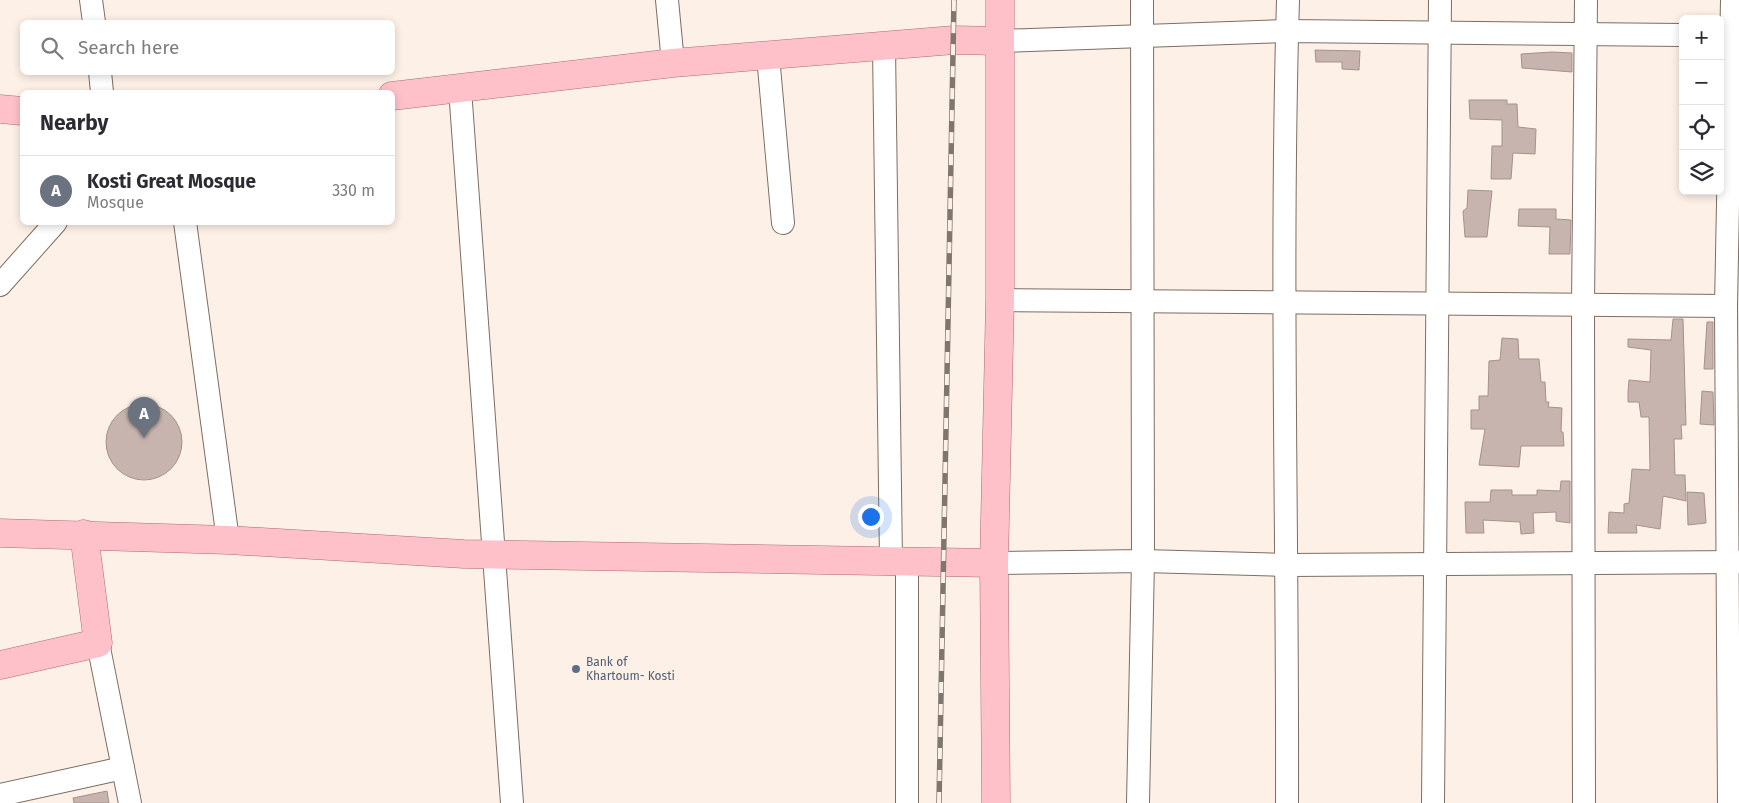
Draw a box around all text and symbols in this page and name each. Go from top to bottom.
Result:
map controls [1679,15,1724,195]
button: + [1679,15,1724,60]
search box [20,20,395,75]
icon: search [38,34,66,62]
text: Search here [78,36,179,59]
button: − [1679,60,1724,105]
button: locate [1679,105,1724,150]
text: Nearby [40,110,108,136]
button: layers [1679,150,1724,195]
text: Kosti Great Mosque [87,170,256,193]
text: A [51,181,61,200]
text: 330 m [332,181,375,200]
text: Mosque [87,193,144,212]
pin: A [128,397,160,438]
your location [858,504,884,530]
place label: Bank of Khartoum- Kosti [586,655,675,683]
marker: Bank of Khartoum- Kosti [570,663,582,675]

